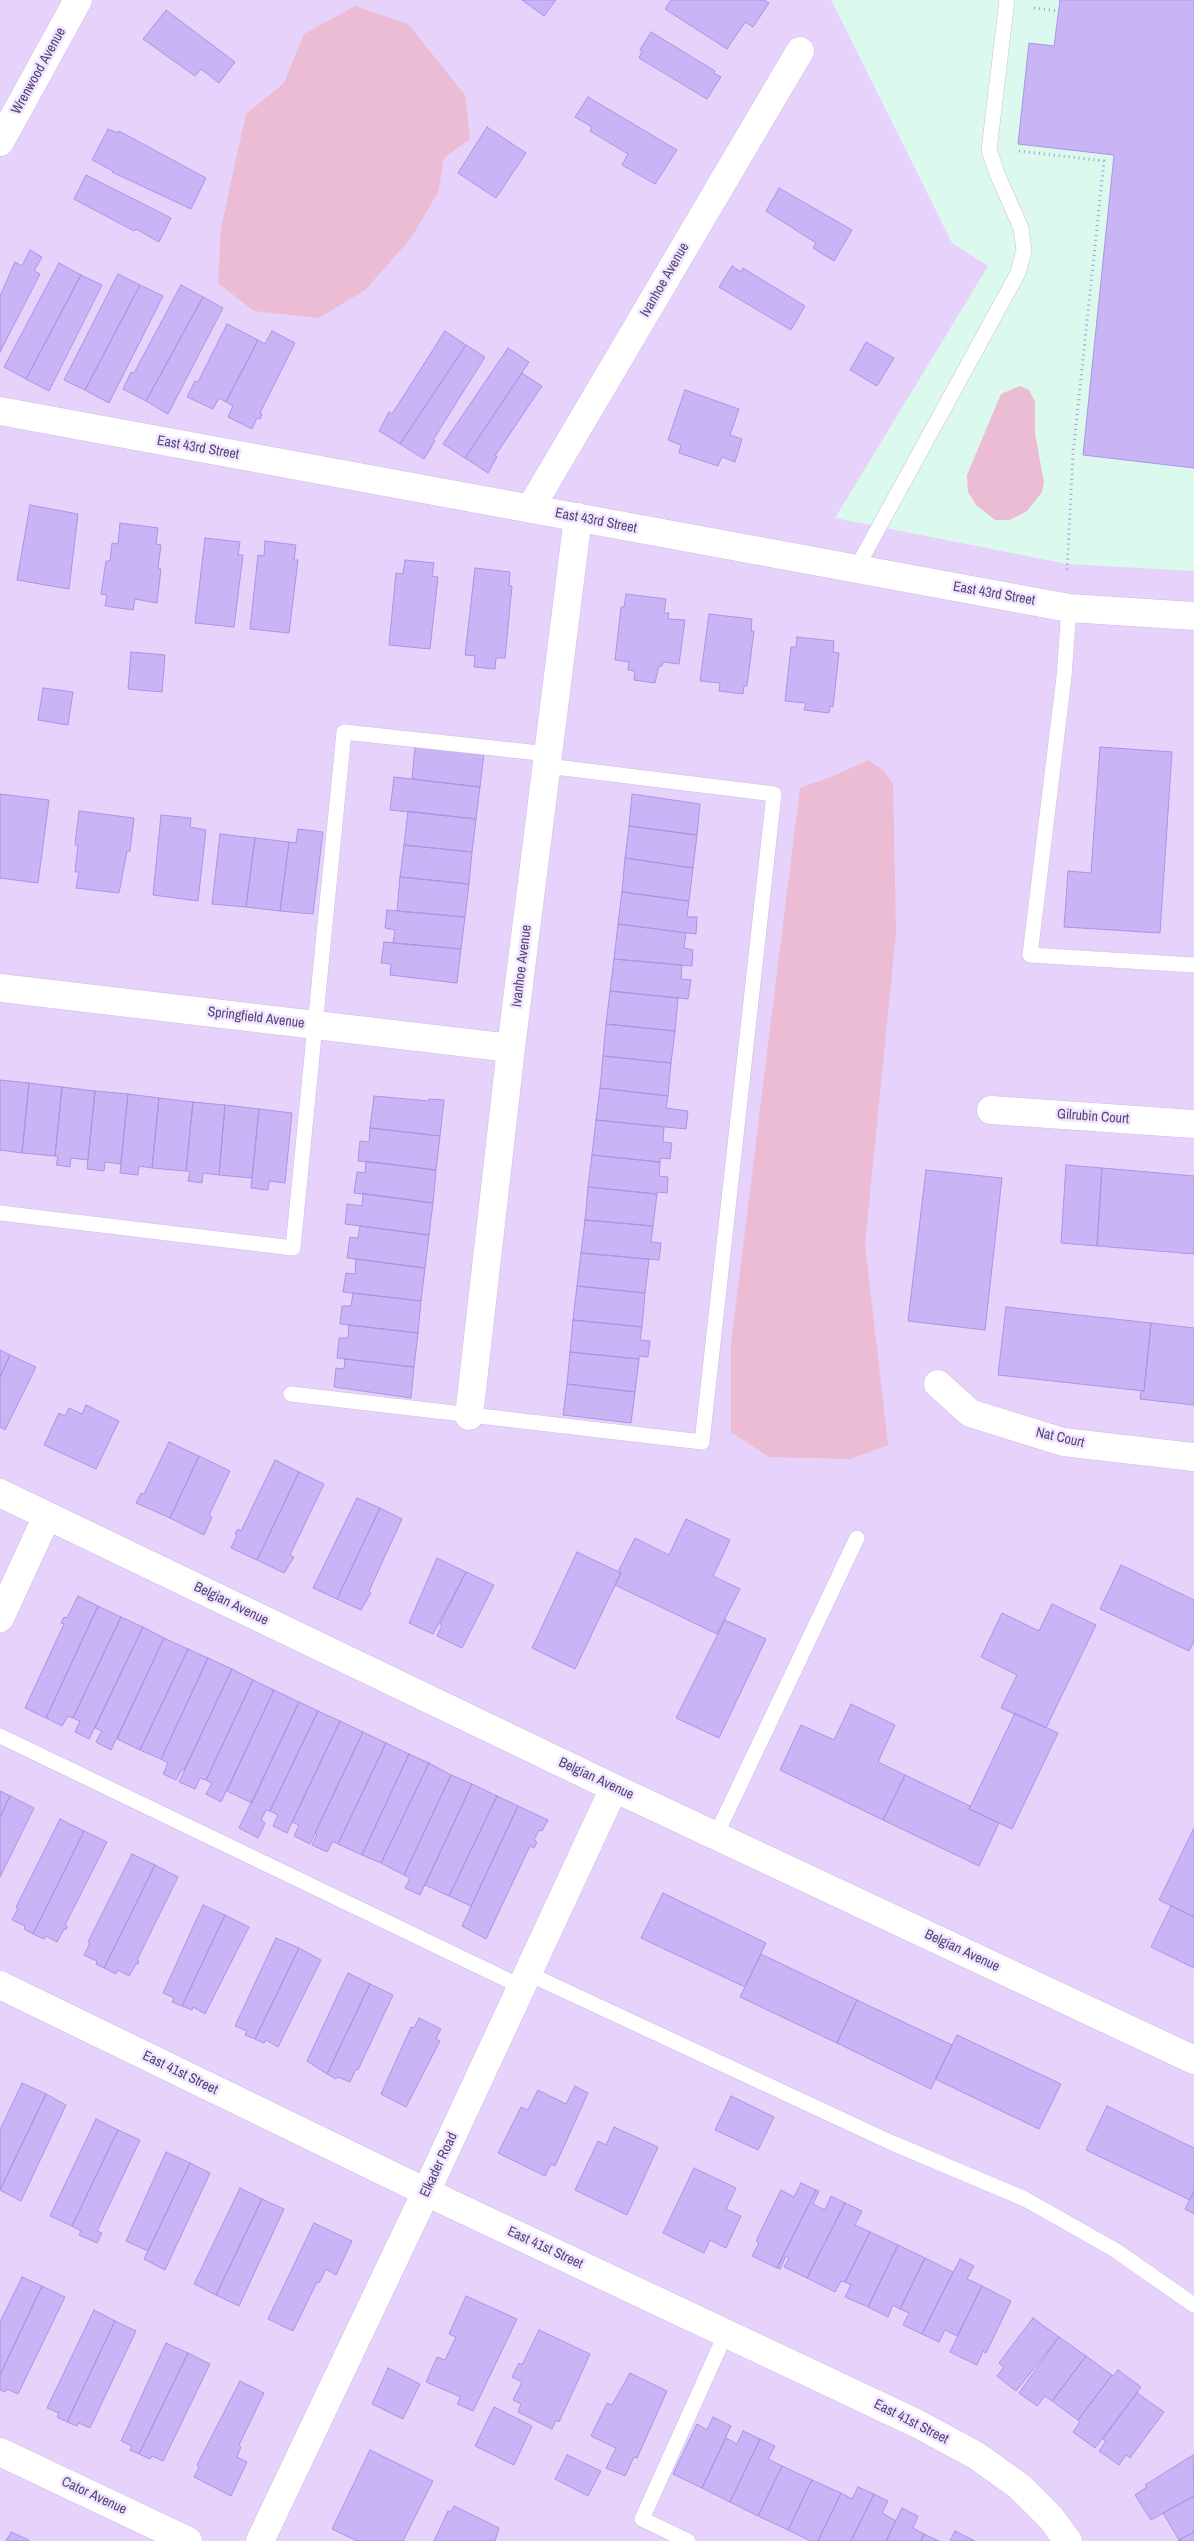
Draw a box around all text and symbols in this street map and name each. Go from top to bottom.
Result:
street label: Wrenwood Avenue [8,25,70,117]
street label: Ivanhoe Avenue [637,240,693,320]
street label: East 43rd Street [156,433,240,463]
street label: East 43rd Street [554,505,638,537]
street label: East 43rd Street [952,579,1036,609]
street label: Ivanhoe Avenue [509,924,535,1008]
street label: Springfield Avenue [207,1004,305,1032]
street label: Gilrubin Court [1056,1106,1130,1128]
street label: Nat Court [1034,1424,1086,1452]
street label: Belgian Avenue [191,1579,271,1629]
street label: Belgian Avenue [556,1754,636,1804]
street label: Belgian Avenue [922,1926,1002,1976]
street label: East 41st Street [140,2048,220,2098]
street label: Elkader Road [417,2130,461,2200]
street label: East 41st Street [504,2223,586,2273]
street label: East 41st Street [871,2396,951,2448]
street label: Cator Avenue [59,2474,129,2518]

